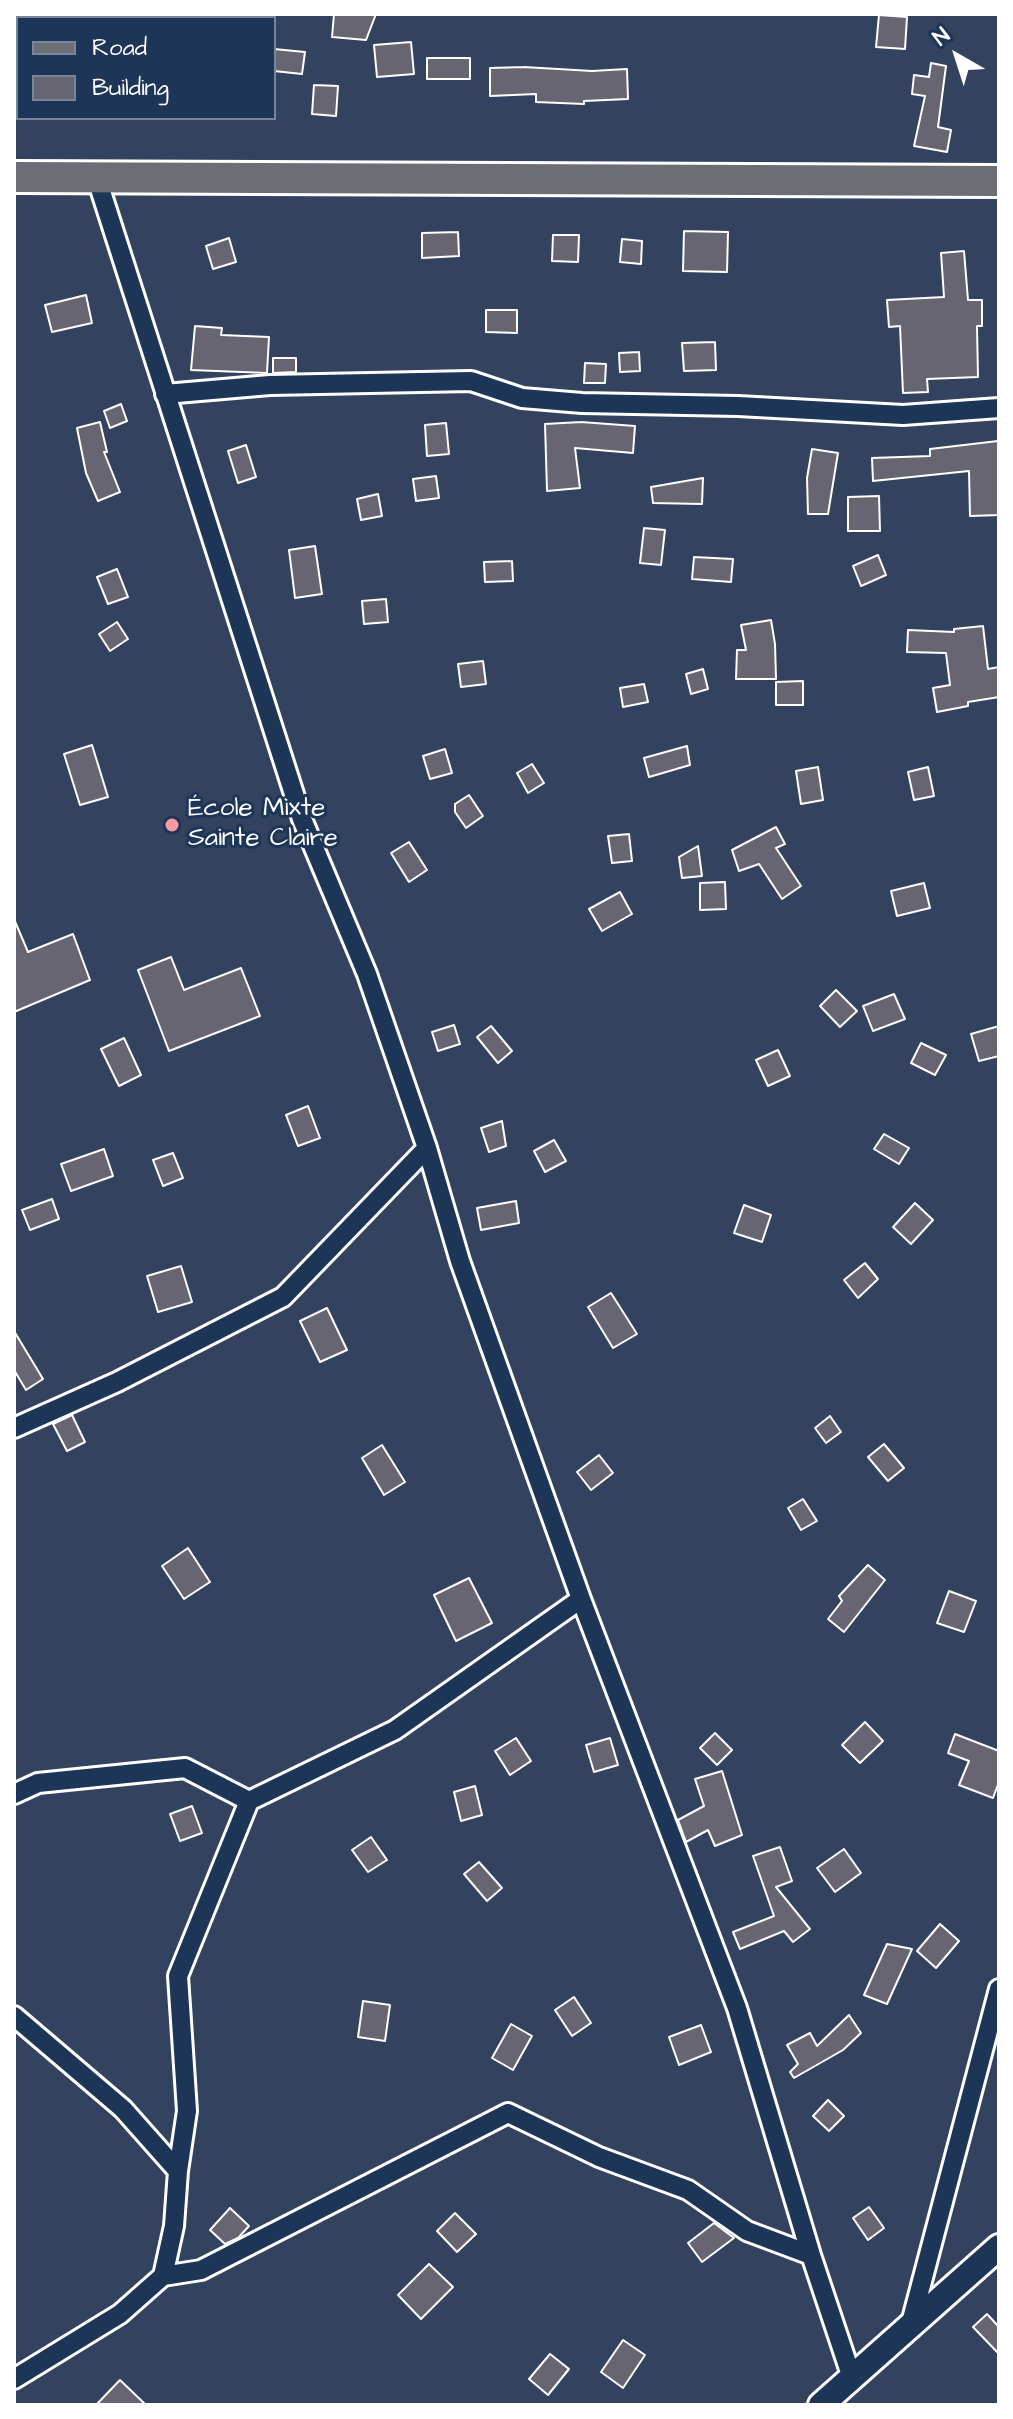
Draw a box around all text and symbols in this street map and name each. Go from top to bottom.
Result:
legend [16,16,276,120]
north arrow [917,16,997,96]
text: N [926,21,957,53]
text: Road [92,31,147,65]
text: Building [92,71,169,105]
place label: École Mixte Sainte Claire [188,794,338,856]
marker: École Mixte Sainte Claire [163,816,181,834]

